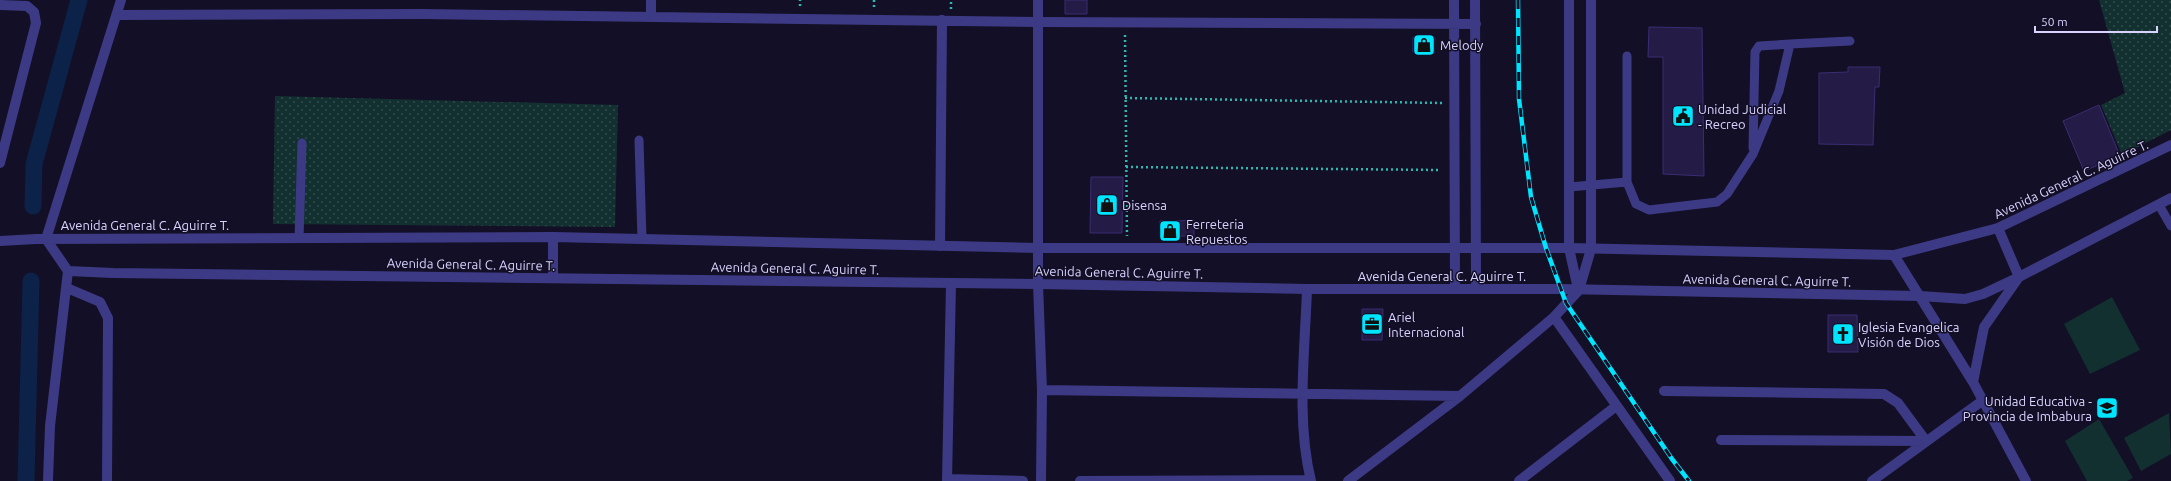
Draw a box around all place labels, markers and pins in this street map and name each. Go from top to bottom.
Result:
shop icon: Melody [1411,32,1437,58]
place label: Melody [1440,38,1483,52]
place label: Unidad Judicial - Recreo [1698,102,1787,131]
public building icon: Unidad Judicial - Recreo [1670,103,1696,129]
shop icon: Disensa [1094,192,1120,218]
place label: Disensa [1122,198,1167,212]
place label: Ferreteria Repuestos [1186,217,1248,246]
shop icon: Ferreteria Repuestos [1157,218,1183,244]
place label: Ariel Internacional [1388,310,1465,339]
office icon: Ariel Internacional [1359,311,1385,337]
place label: Iglesia Evangelica Visión de Dios [1858,320,1959,349]
church icon: Iglesia Evangelica Visión de Dios [1830,321,1856,347]
place label: Unidad Educativa - Provincia de Imbabura [1963,394,2092,423]
school or university icon: Unidad Educativa - Provincia de Imbabura [2094,395,2120,421]

